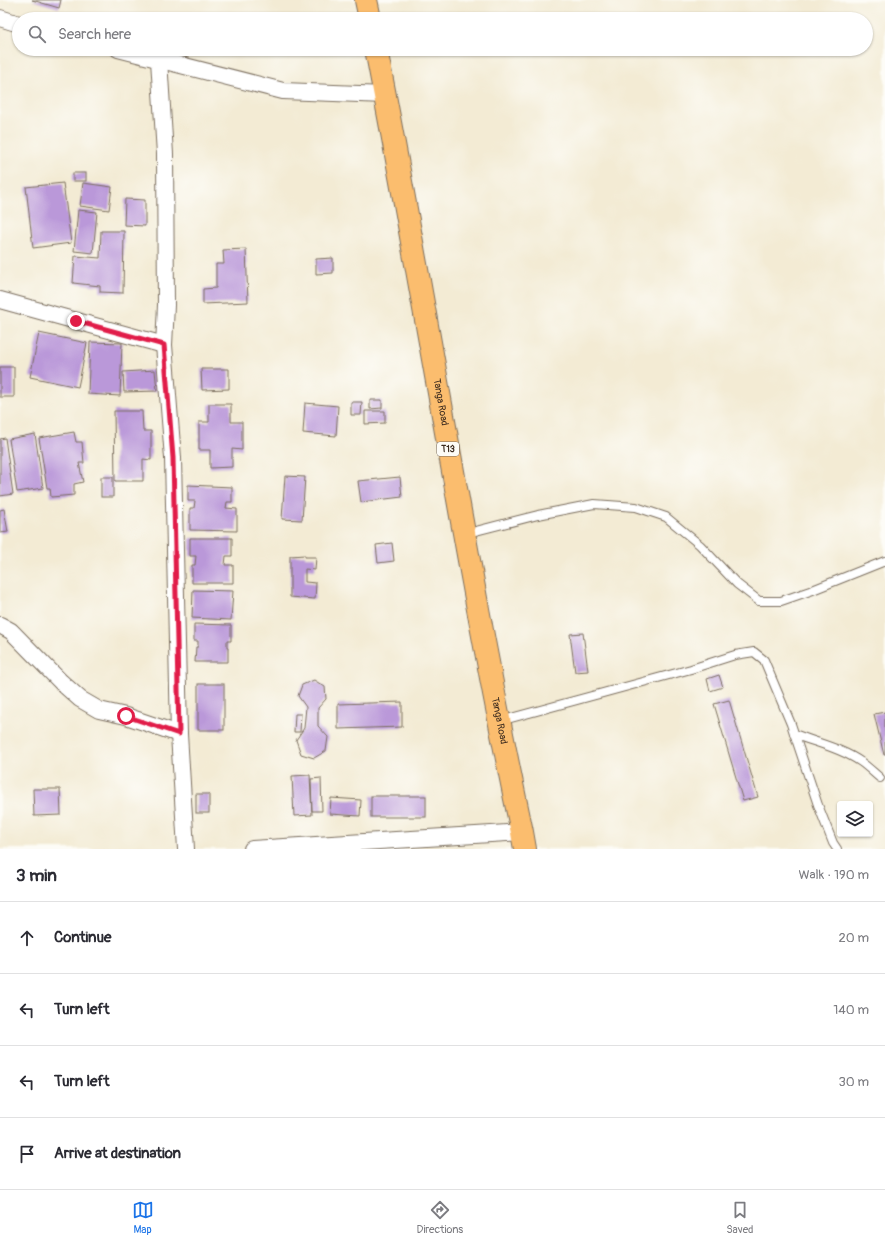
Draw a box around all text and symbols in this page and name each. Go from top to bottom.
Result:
search box [12,12,873,56]
icon: search [26,23,48,45]
text: Search here [58,25,131,44]
route end [67,312,85,330]
street label: Tanga Road [431,378,451,427]
road number: T13 [437,442,459,456]
street label: Tanga Road [489,696,510,745]
route start [117,707,135,725]
map controls [837,801,873,837]
button: layers [837,801,873,837]
text: 3 min [16,865,57,886]
text: Walk · 190 m [798,867,869,883]
icon: ahead [16,927,38,949]
text: Continue [54,928,112,947]
text: 20 m [838,930,869,946]
icon: left [16,999,38,1021]
text: Turn left [54,1000,110,1019]
text: 140 m [833,1002,869,1018]
icon: left [16,1071,38,1093]
text: Turn left [54,1072,110,1091]
text: 30 m [839,1074,869,1090]
icon: arrive [16,1143,38,1165]
text: Arrive at destination [54,1144,181,1163]
tab: Map [132,1199,154,1236]
tab: Directions [417,1199,463,1236]
tab: Saved [726,1199,753,1236]

